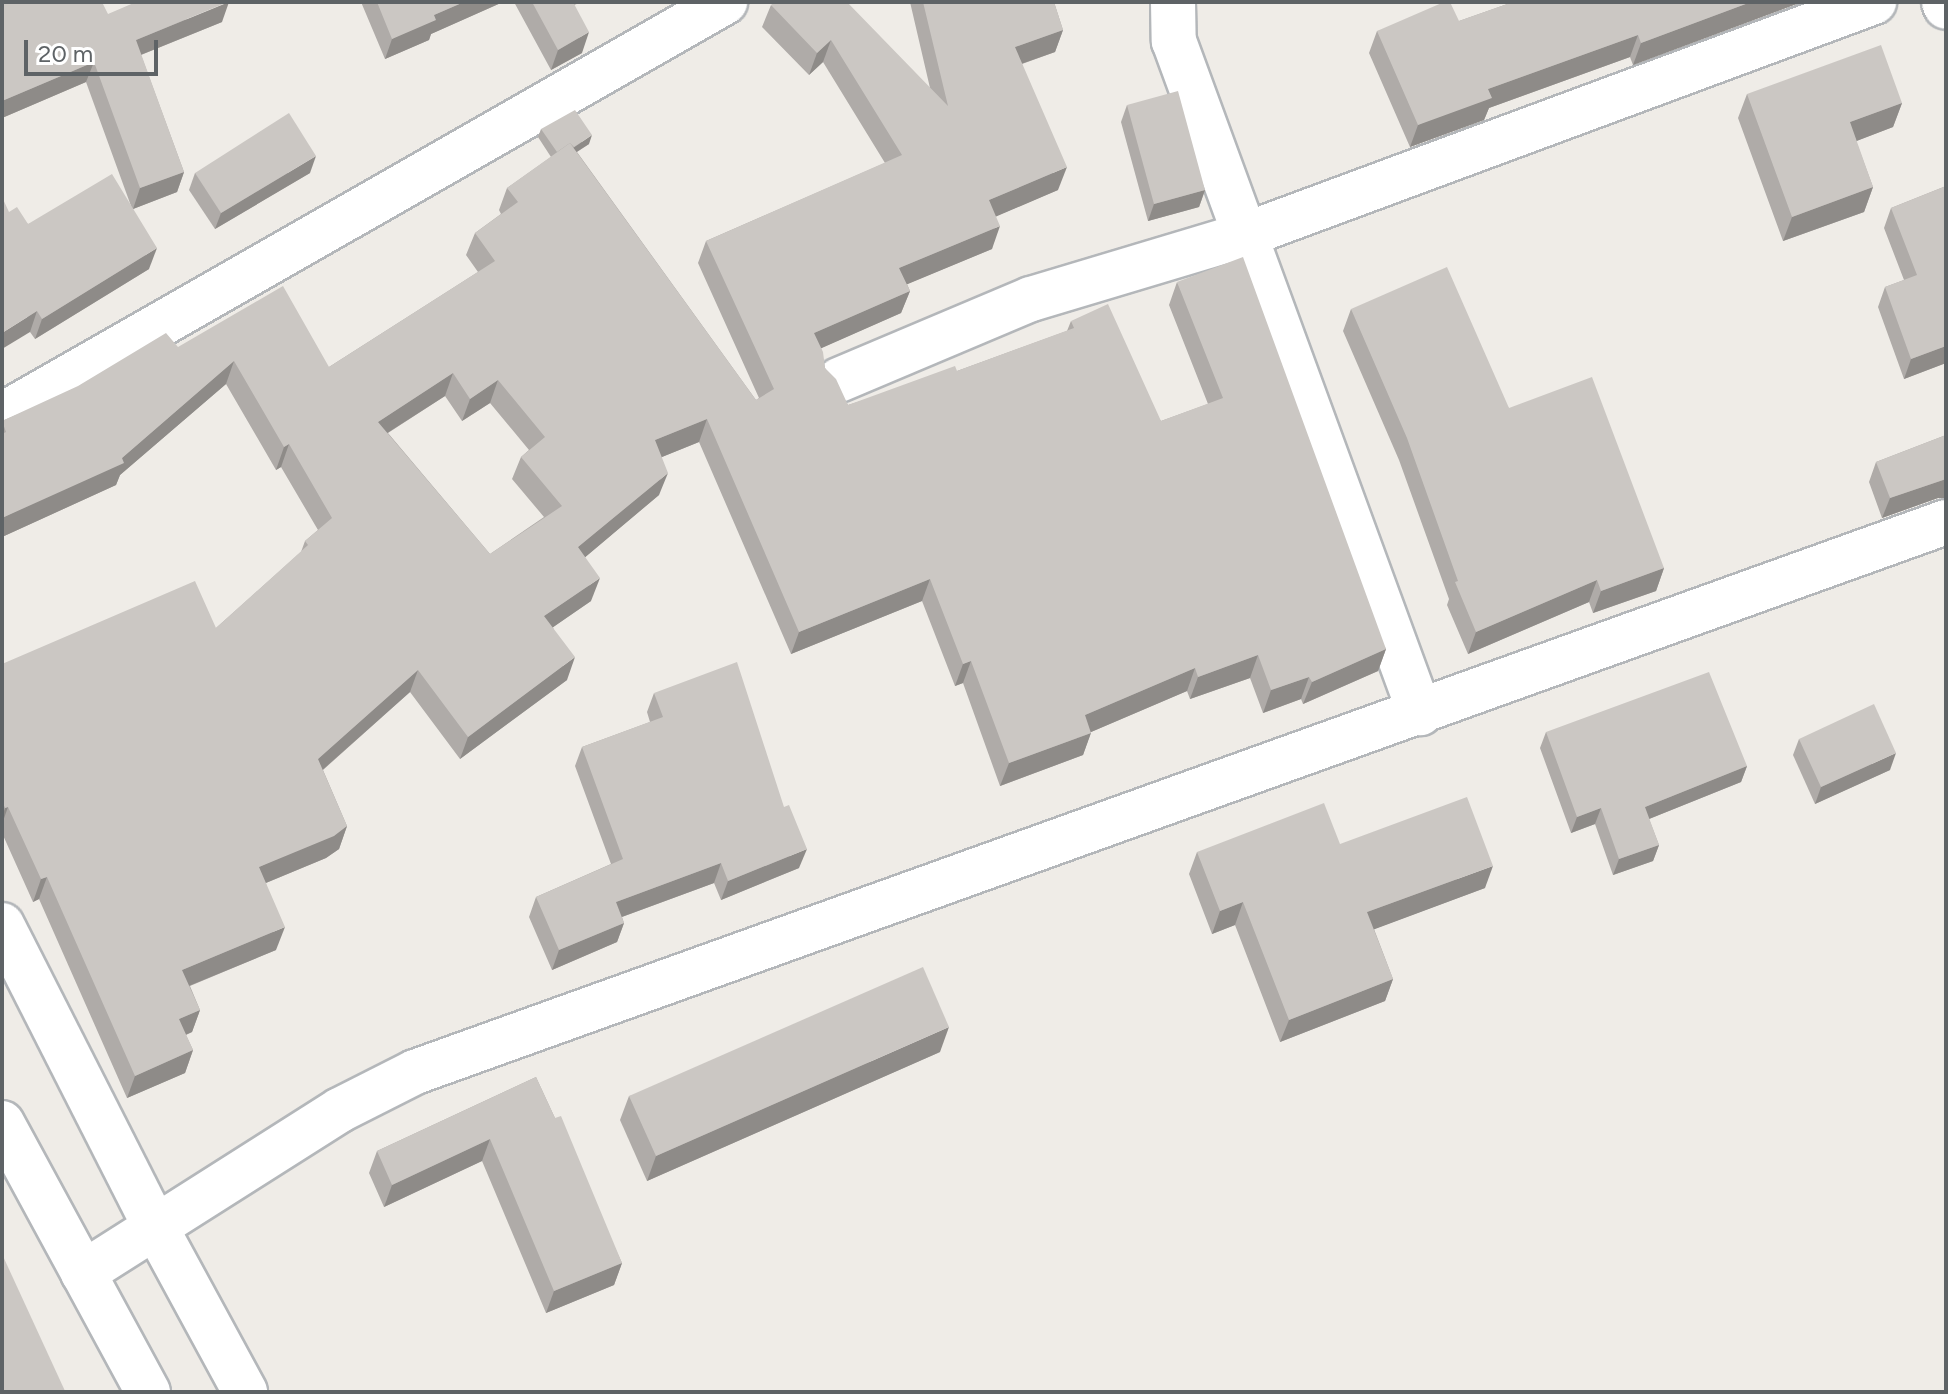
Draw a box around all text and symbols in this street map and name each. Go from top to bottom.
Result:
scale bar [28,24,162,74]
text: 20 m [38,39,93,68]

